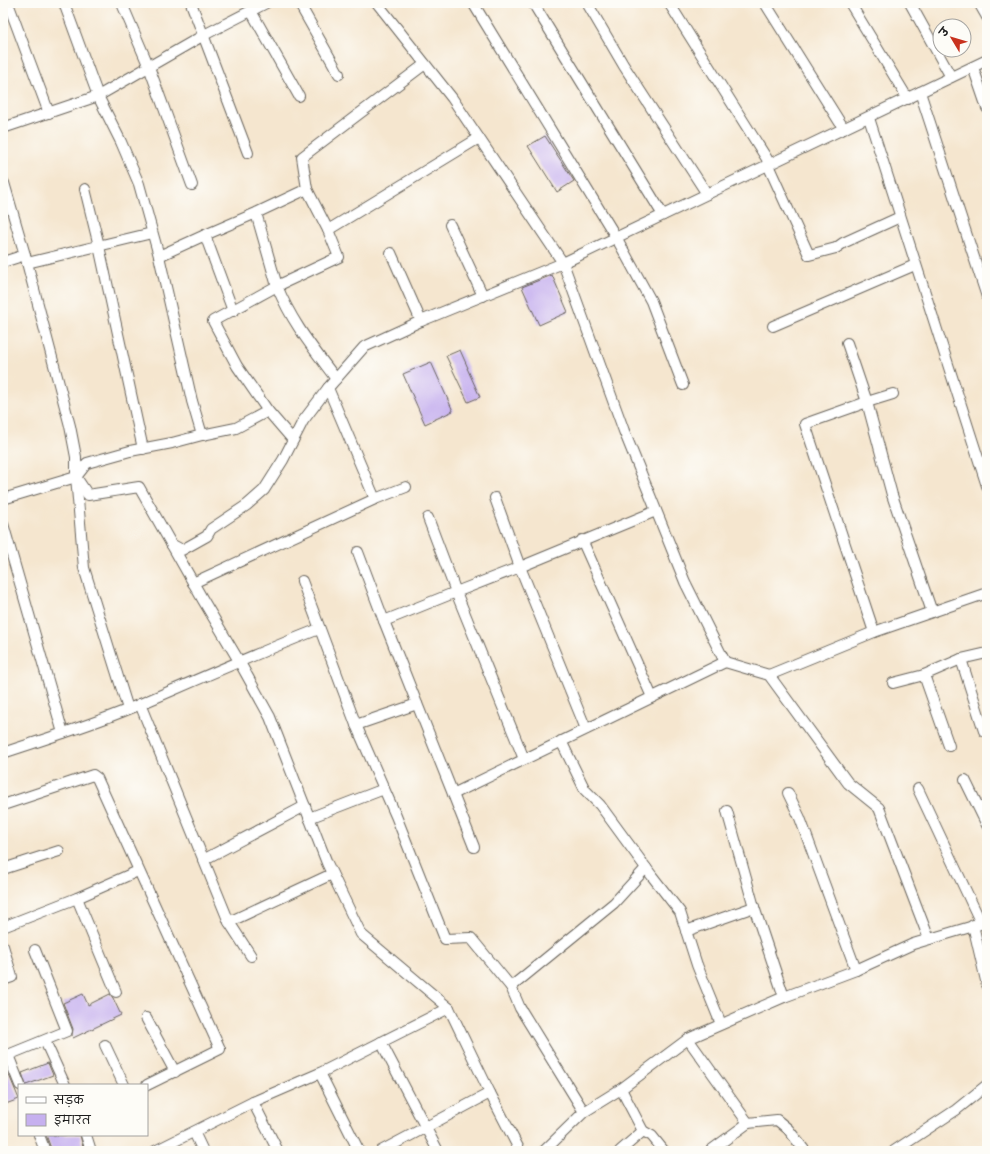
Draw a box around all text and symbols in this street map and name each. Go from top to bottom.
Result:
north arrow [932,18,972,58]
text: उ [936,23,954,41]
legend [18,1084,148,1136]
text: सड़क [53,1092,85,1110]
text: इमारत [54,1112,92,1130]

